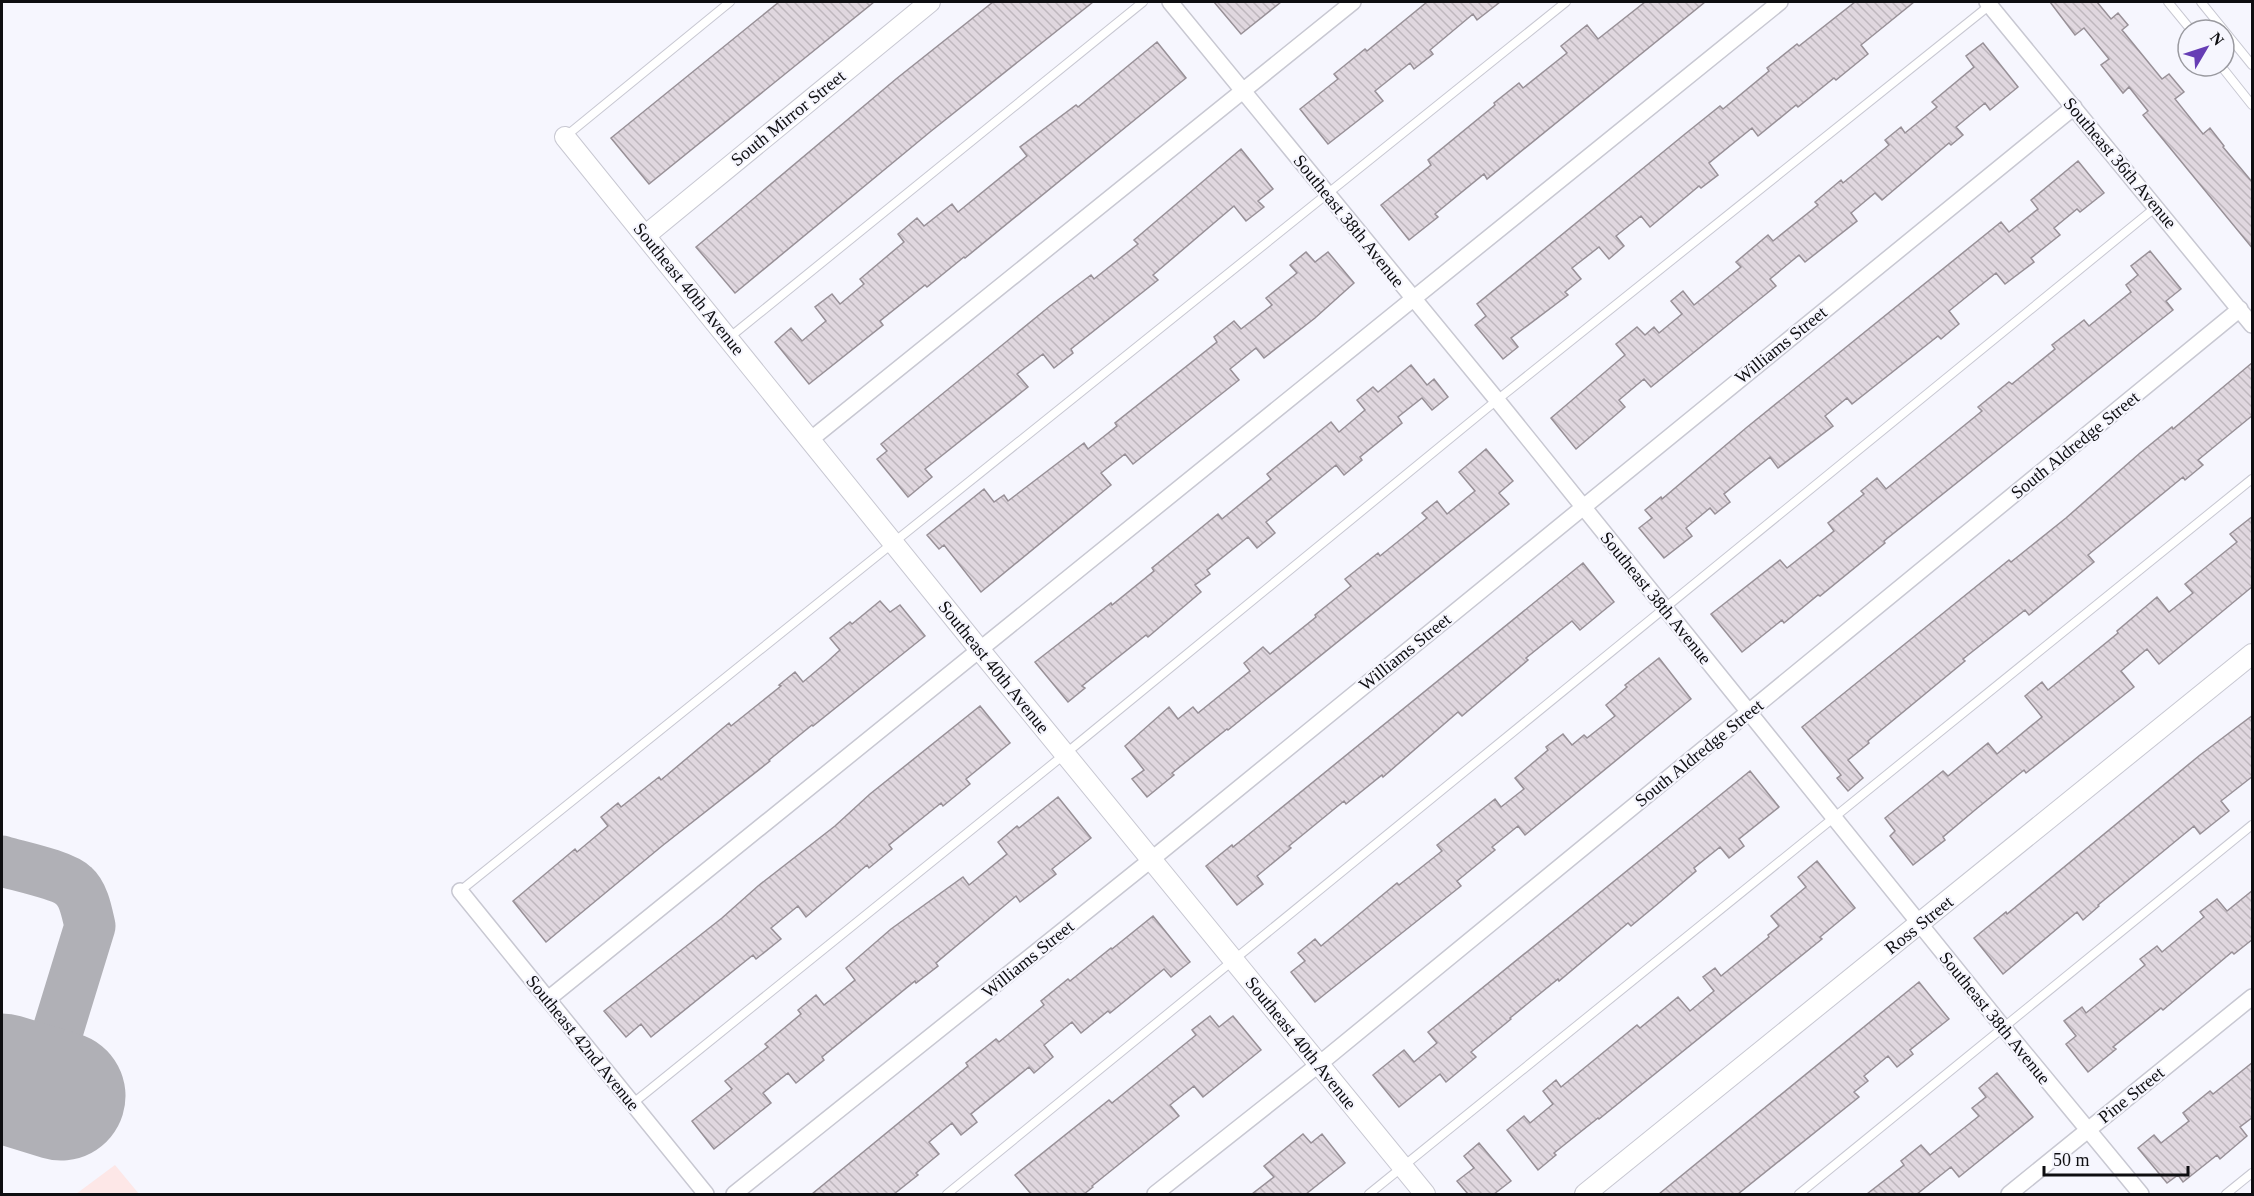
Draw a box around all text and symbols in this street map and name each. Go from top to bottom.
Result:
north arrow [2176,18,2236,78]
text: N [2207,29,2228,49]
street label: South Mirror Street [727,66,849,170]
street label: Southeast 36th Avenue [2059,94,2181,232]
street label: Southeast 38th Avenue [1289,151,1409,291]
street label: Southeast 40th Avenue [629,219,749,359]
street label: Williams Street [1731,302,1831,388]
street label: South Aldredge Street [2007,387,2143,503]
street label: Southeast 38th Avenue [1596,528,1716,668]
street label: Southeast 40th Avenue [934,597,1054,737]
street label: Williams Street [1355,609,1455,695]
street label: South Aldredge Street [1631,695,1767,811]
street label: Ross Street [1881,892,1957,958]
street label: Williams Street [978,916,1078,1002]
street label: Southeast 38th Avenue [1935,948,2055,1088]
street label: Southeast 42nd Avenue [522,971,644,1115]
street label: Southeast 40th Avenue [1241,973,1361,1113]
street label: Pine Street [2094,1063,2168,1127]
scale bar [2044,1139,2188,1177]
text: 50 m [2053,1150,2090,1170]

